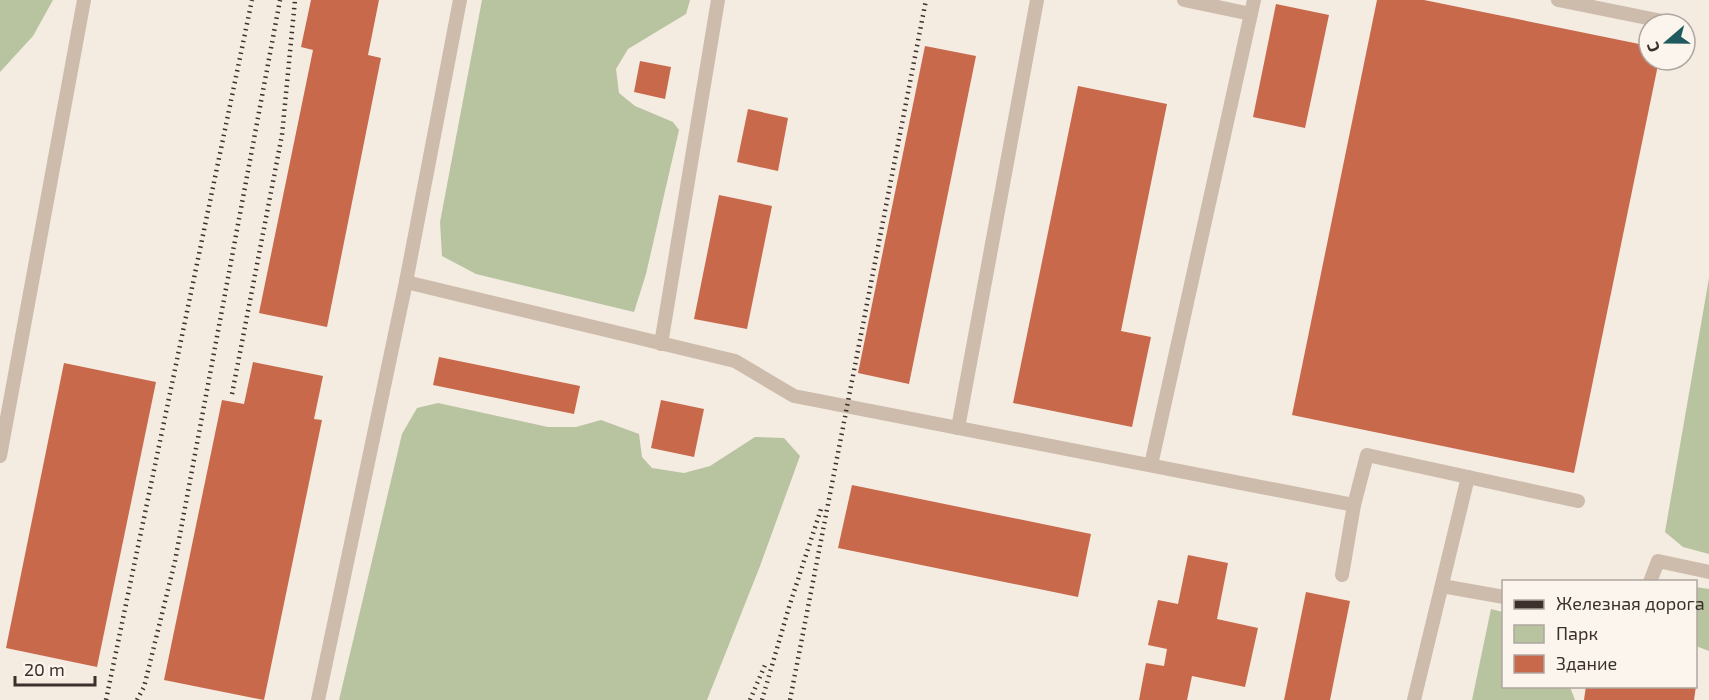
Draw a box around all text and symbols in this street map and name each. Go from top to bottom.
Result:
north arrow [1637,12,1697,72]
text: С [1642,40,1663,55]
legend [1502,580,1697,688]
text: Железная дорога [1556,592,1705,614]
text: Парк [1556,622,1598,644]
scale bar [15,649,94,687]
text: Здание [1556,652,1617,674]
text: 20 m [24,658,65,680]

